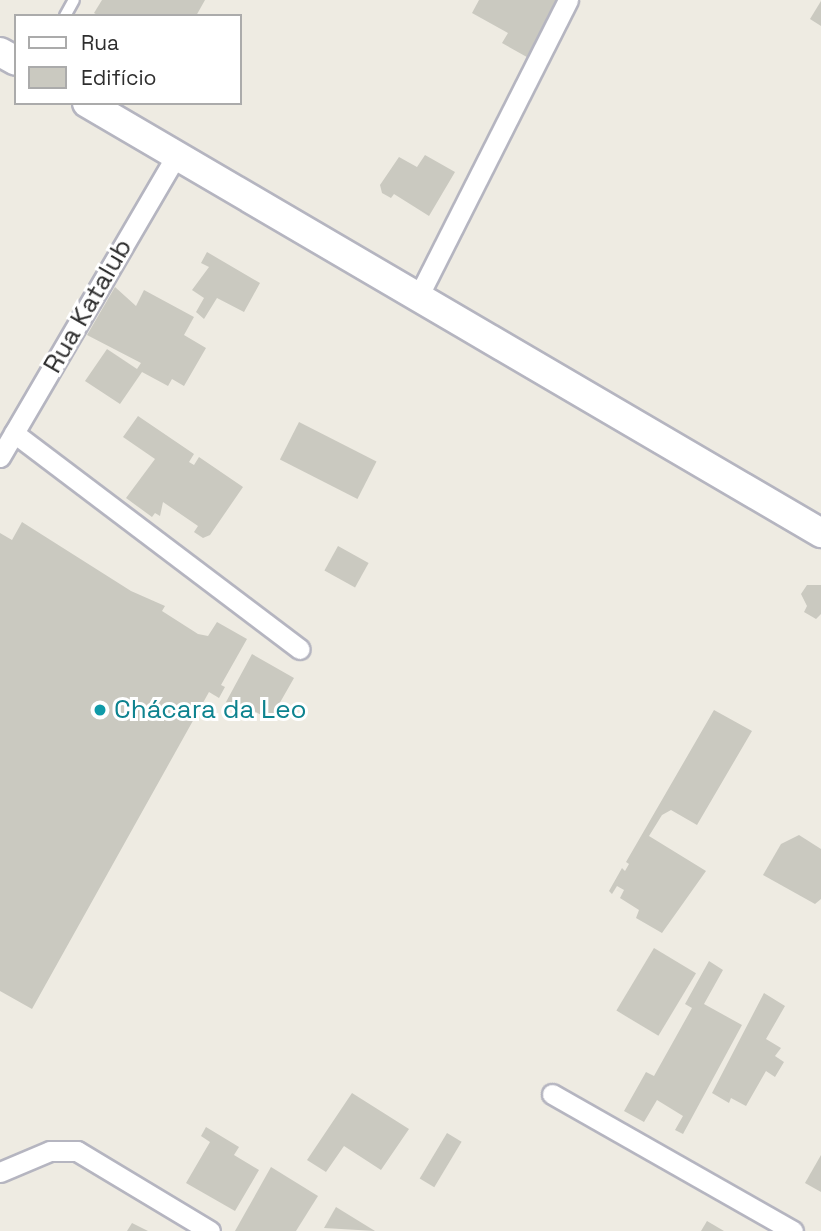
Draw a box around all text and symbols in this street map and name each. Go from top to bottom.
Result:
legend [14,14,242,105]
text: Rua [81,29,119,56]
text: Edifício [81,64,157,91]
street label: Rua Katalub [37,233,139,379]
place label: Chácara da Leo [114,694,307,726]
marker: Chácara da Leo [92,702,108,718]

